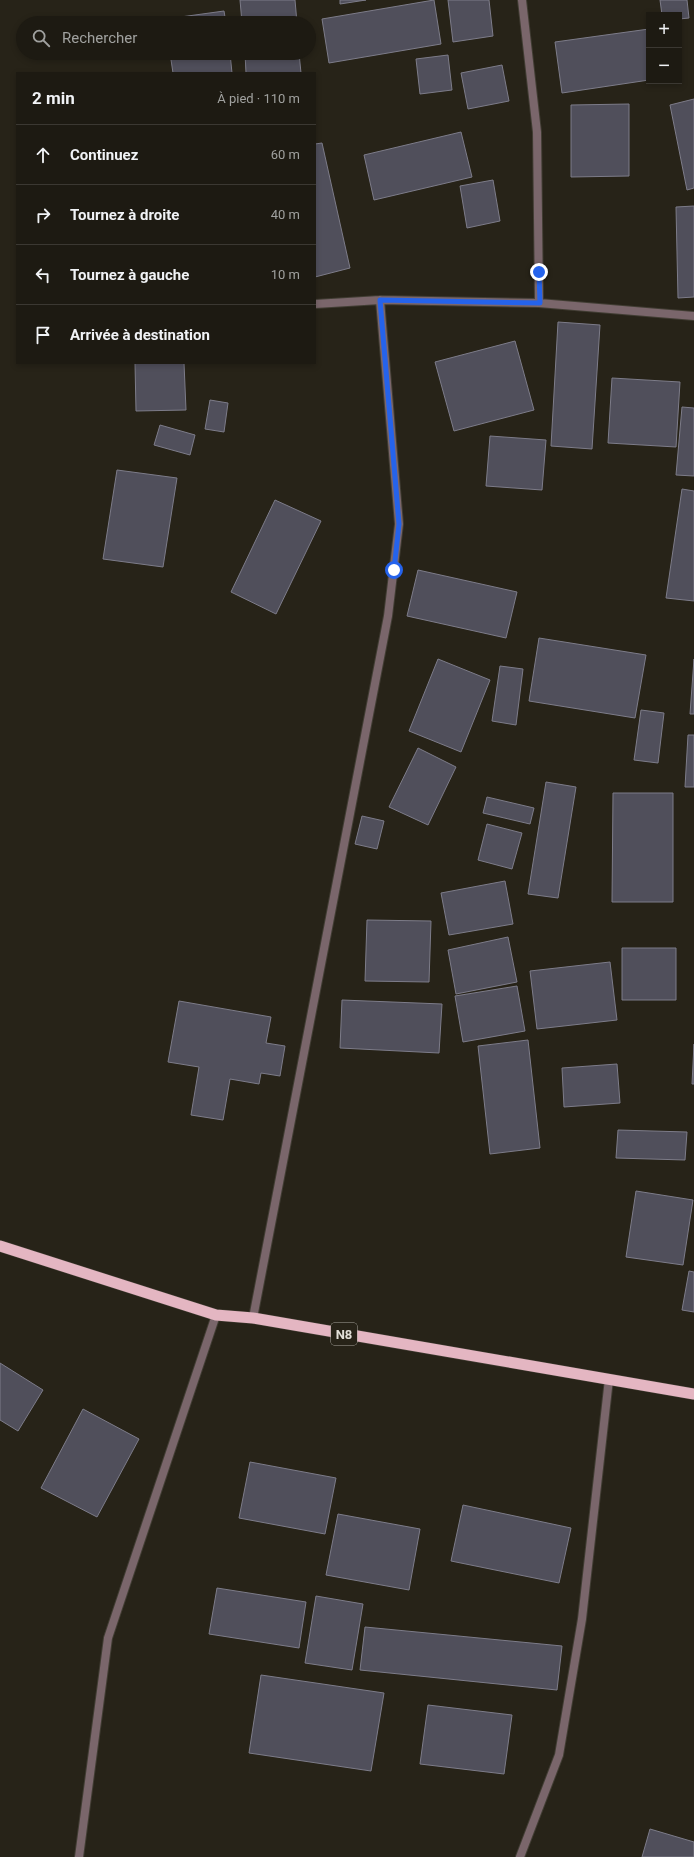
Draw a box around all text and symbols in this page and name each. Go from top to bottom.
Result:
map controls [646,12,682,84]
button: + [646,12,682,48]
search box [16,16,316,60]
icon: search [30,27,52,49]
text: Rechercher [62,29,137,47]
button: − [646,48,682,84]
text: 2 min [32,88,75,108]
text: À pied · 110 m [217,91,300,106]
icon: ahead [32,144,54,166]
text: Continuez [70,146,138,164]
text: 60 m [271,147,300,162]
icon: right [32,204,54,226]
text: Tournez à droite [70,206,179,224]
text: 40 m [271,207,300,222]
route end [530,263,548,281]
icon: left [32,264,54,286]
text: Tournez à gauche [70,266,189,284]
text: 10 m [271,267,300,282]
icon: arrive [32,324,54,346]
text: Arrivée à destination [70,326,210,344]
route start [385,561,403,579]
road number: N8 [331,1323,357,1345]

